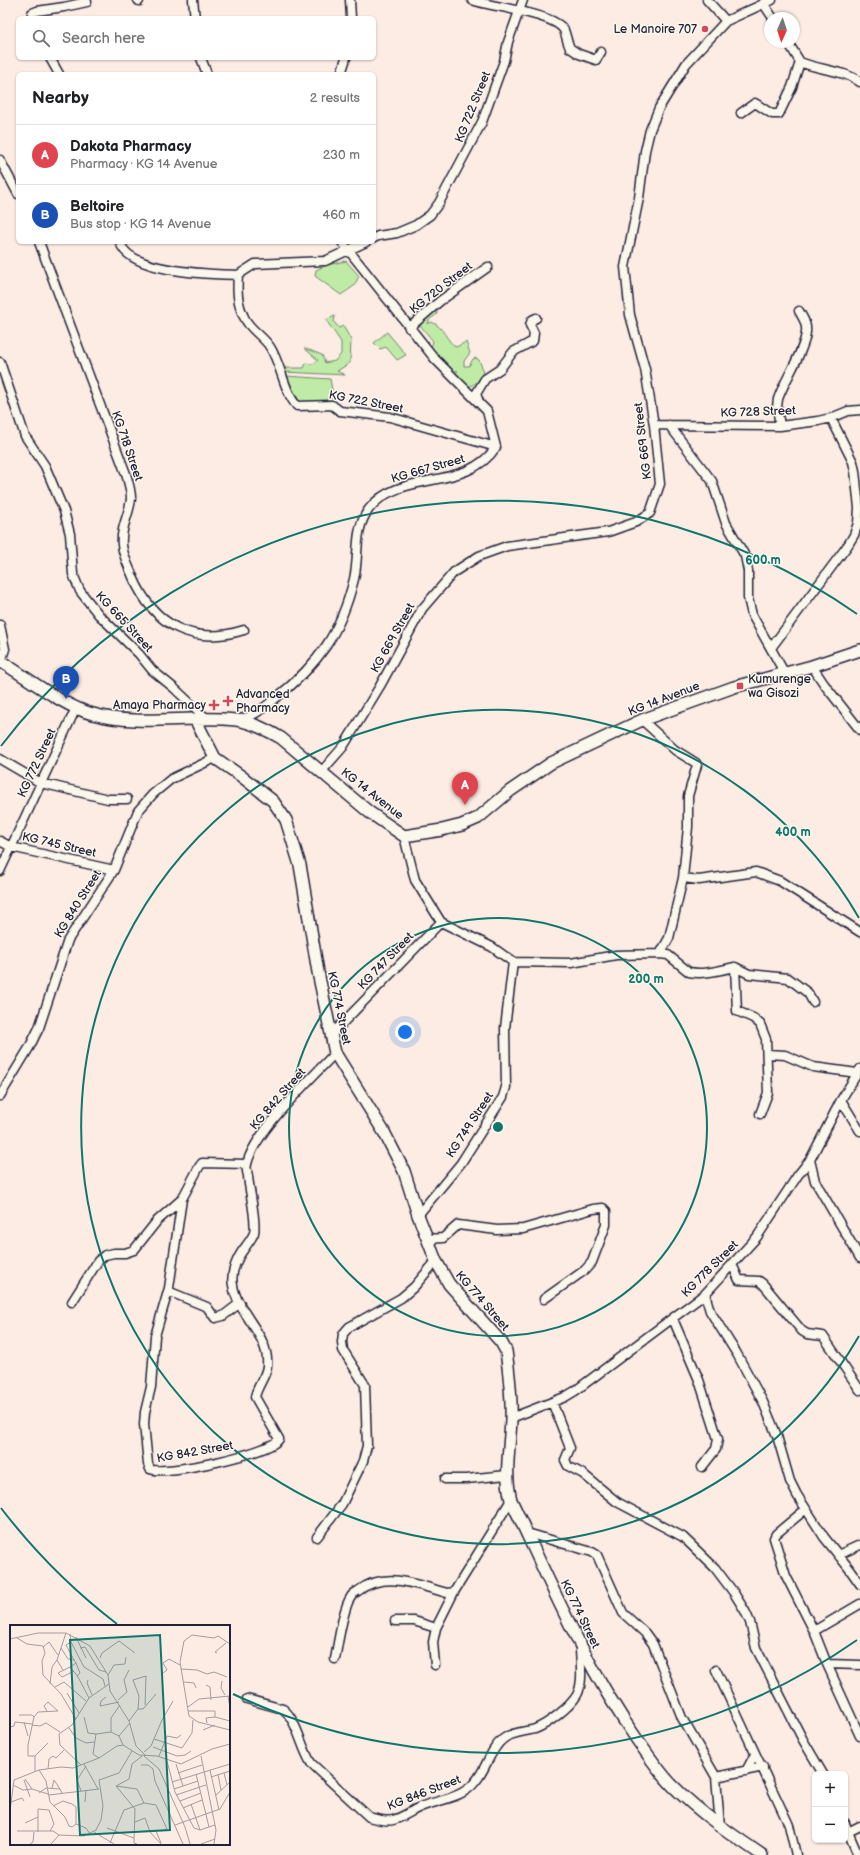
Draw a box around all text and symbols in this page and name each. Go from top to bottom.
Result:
north arrow [764,12,800,48]
search box [16,16,376,60]
place label: Le Manoire 707 [614,22,697,37]
marker: Le Manoire 707 [700,24,710,34]
icon: search [30,27,52,49]
text: Search here [62,29,145,48]
street label: KG 722 Street [452,69,494,145]
text: Nearby [32,88,89,108]
text: 2 results [310,90,360,106]
text: Dakota Pharmacy [70,137,191,156]
text: A [41,147,49,163]
text: 230 m [323,147,360,163]
text: Pharmacy · KG 14 Avenue [70,156,217,172]
text: Beltoire [70,197,124,216]
text: B [40,207,50,223]
text: 460 m [322,207,360,223]
text: Bus stop · KG 14 Avenue [70,216,211,232]
street label: KG 720 Street [407,259,476,317]
street label: KG 722 Street [327,387,405,417]
street label: KG 669 Street [631,401,655,480]
street label: KG 728 Street [720,403,796,421]
street label: KG 718 Street [108,409,146,483]
street label: KG 667 Street [390,451,467,487]
text: 600 m [745,553,781,568]
street label: KG 665 Street [92,589,156,656]
street label: KG 669 Street [368,600,418,675]
pin: B [53,666,79,699]
place label: Kumurenge wa Gisozi [748,672,811,701]
street label: KG 14 Avenue [626,679,702,719]
marker: Kumurenge wa Gisozi [735,681,745,691]
place label: Advanced Pharmacy [236,687,290,716]
marker: Advanced Pharmacy [223,696,233,706]
place label: Amaya Pharmacy [113,698,207,713]
marker: Amaya Pharmacy [209,700,219,710]
street label: KG 772 Street [14,726,60,800]
street label: KG 14 Avenue [338,765,406,823]
pin: A [452,772,478,805]
text: 400 m [775,825,811,840]
street label: KG 745 Street [20,829,98,861]
street label: KG 840 Street [51,867,105,941]
street label: KG 747 Street [355,929,417,993]
street label: KG 774 Street [324,970,354,1046]
text: 200 m [628,972,664,987]
your location [395,1022,415,1042]
street label: KG 842 Street [247,1065,309,1133]
street label: KG 749 Street [443,1089,497,1161]
centre of rings [491,1120,505,1134]
street label: KG 778 Street [678,1237,742,1301]
street label: KG 774 Street [452,1268,512,1334]
street label: KG 842 Street [156,1438,235,1466]
street label: KG 774 Street [557,1577,603,1651]
inset map [10,1625,230,1845]
map controls [812,1771,848,1843]
button: + [812,1771,848,1807]
street label: KG 846 Street [385,1772,463,1814]
button: − [812,1807,848,1843]

